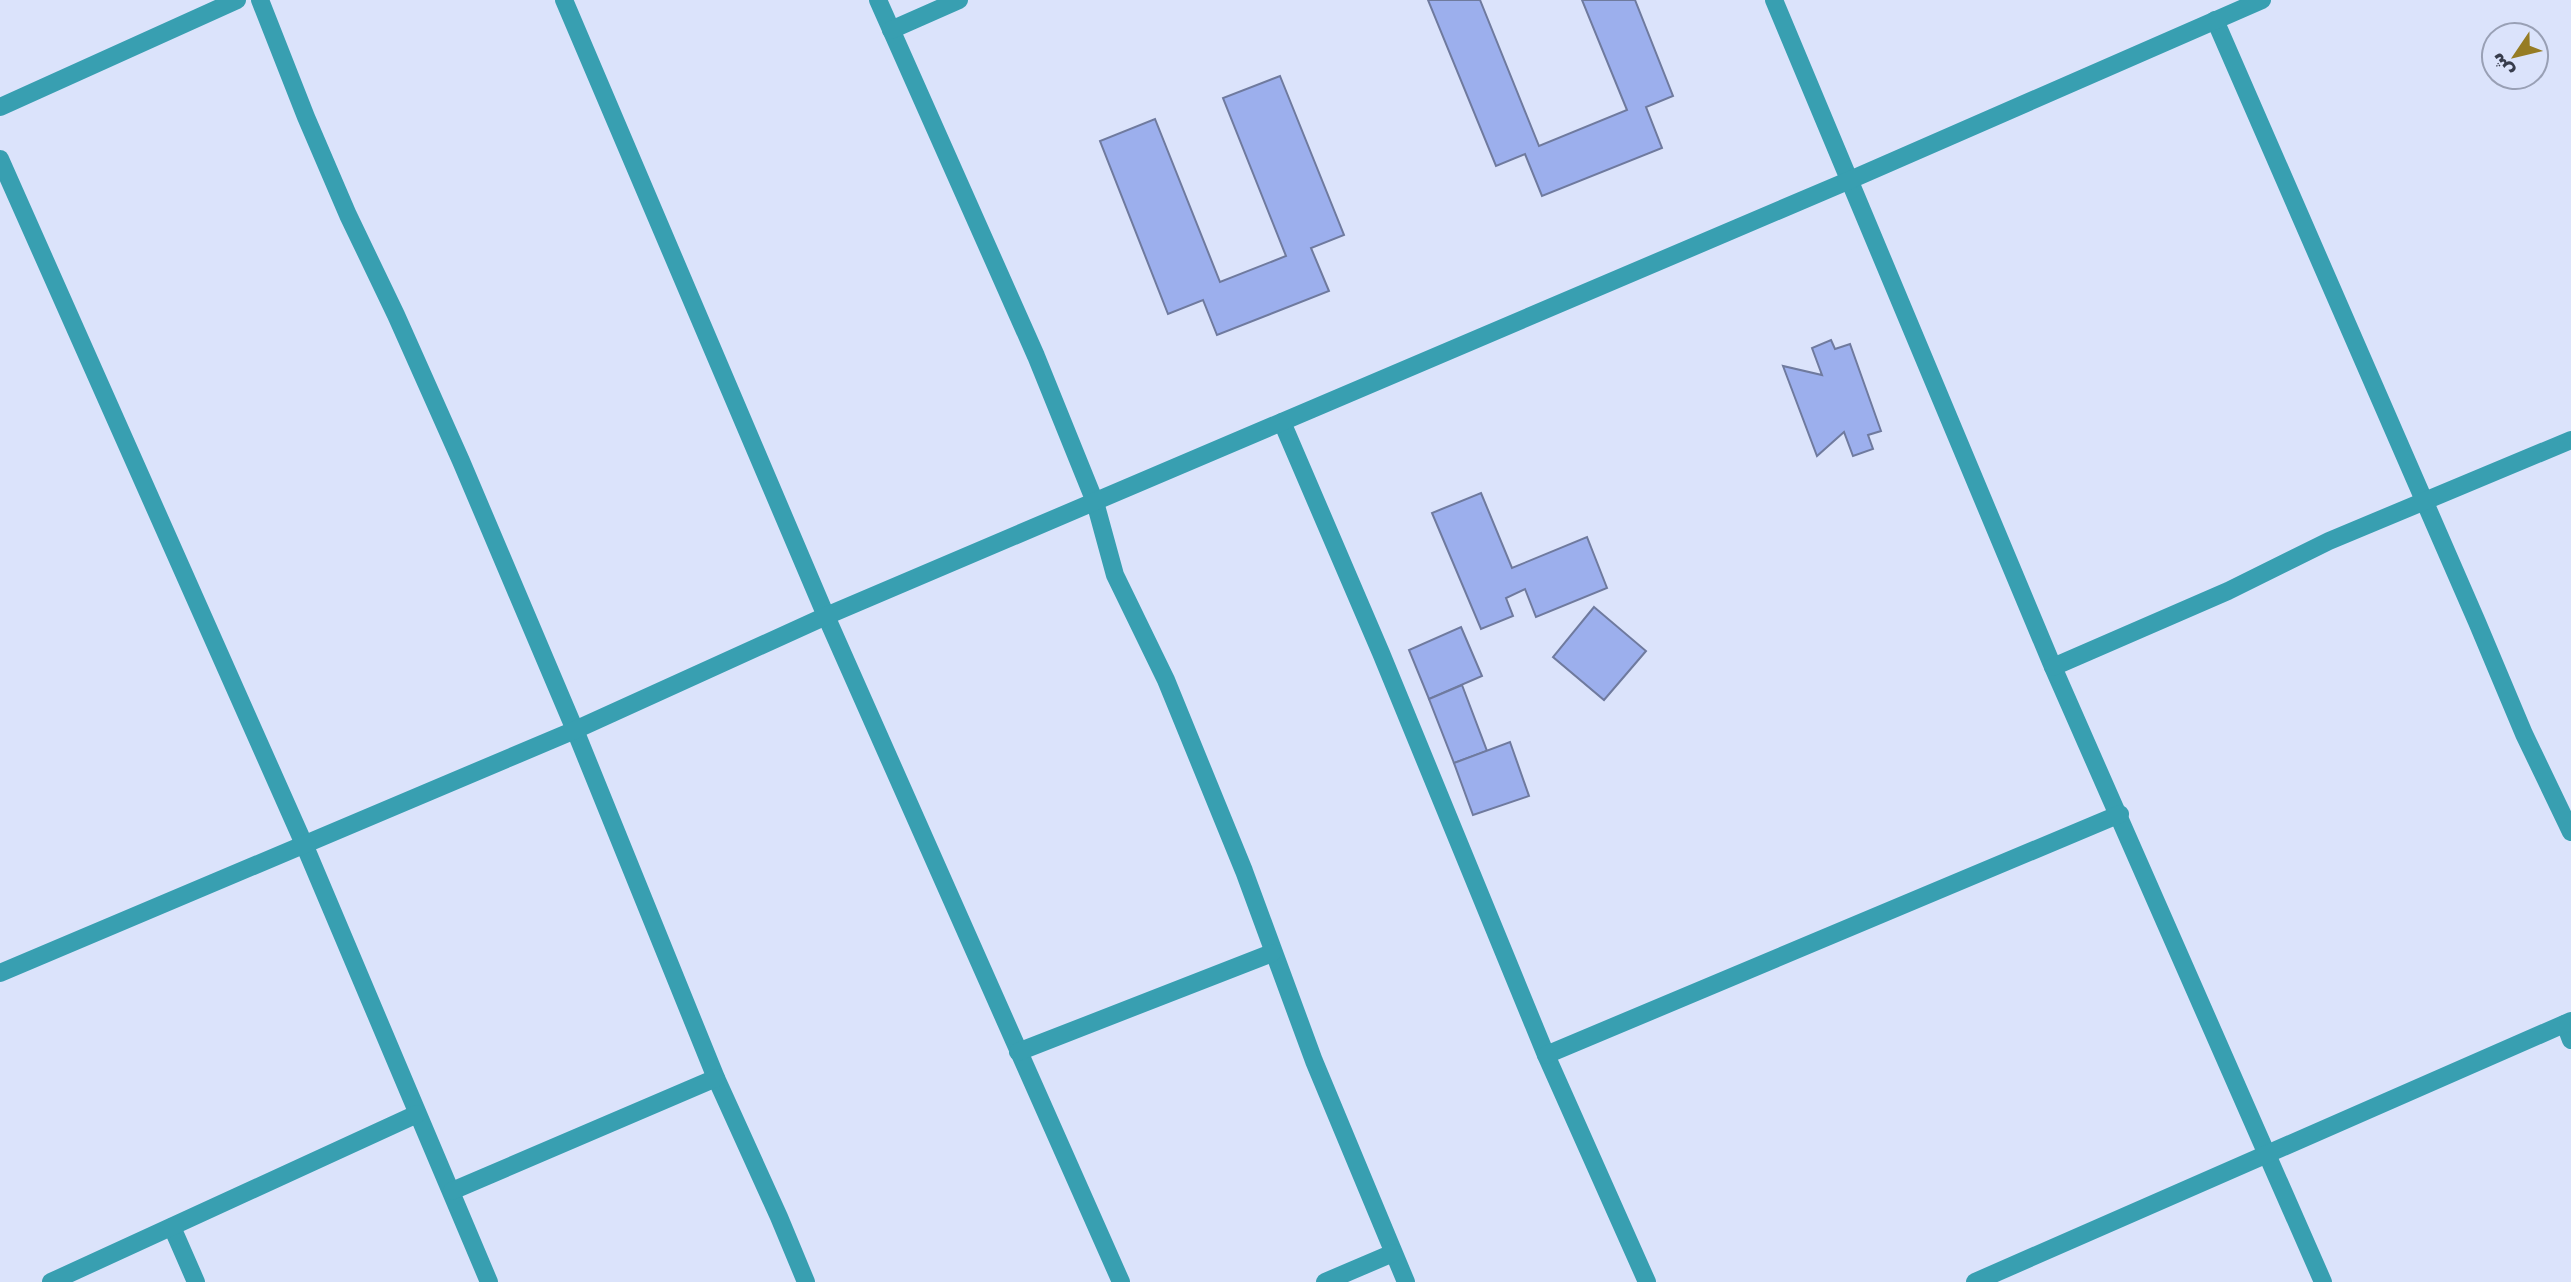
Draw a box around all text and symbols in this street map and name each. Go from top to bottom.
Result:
north arrow [2480,21,2550,91]
text: ش [2485,48,2518,83]

